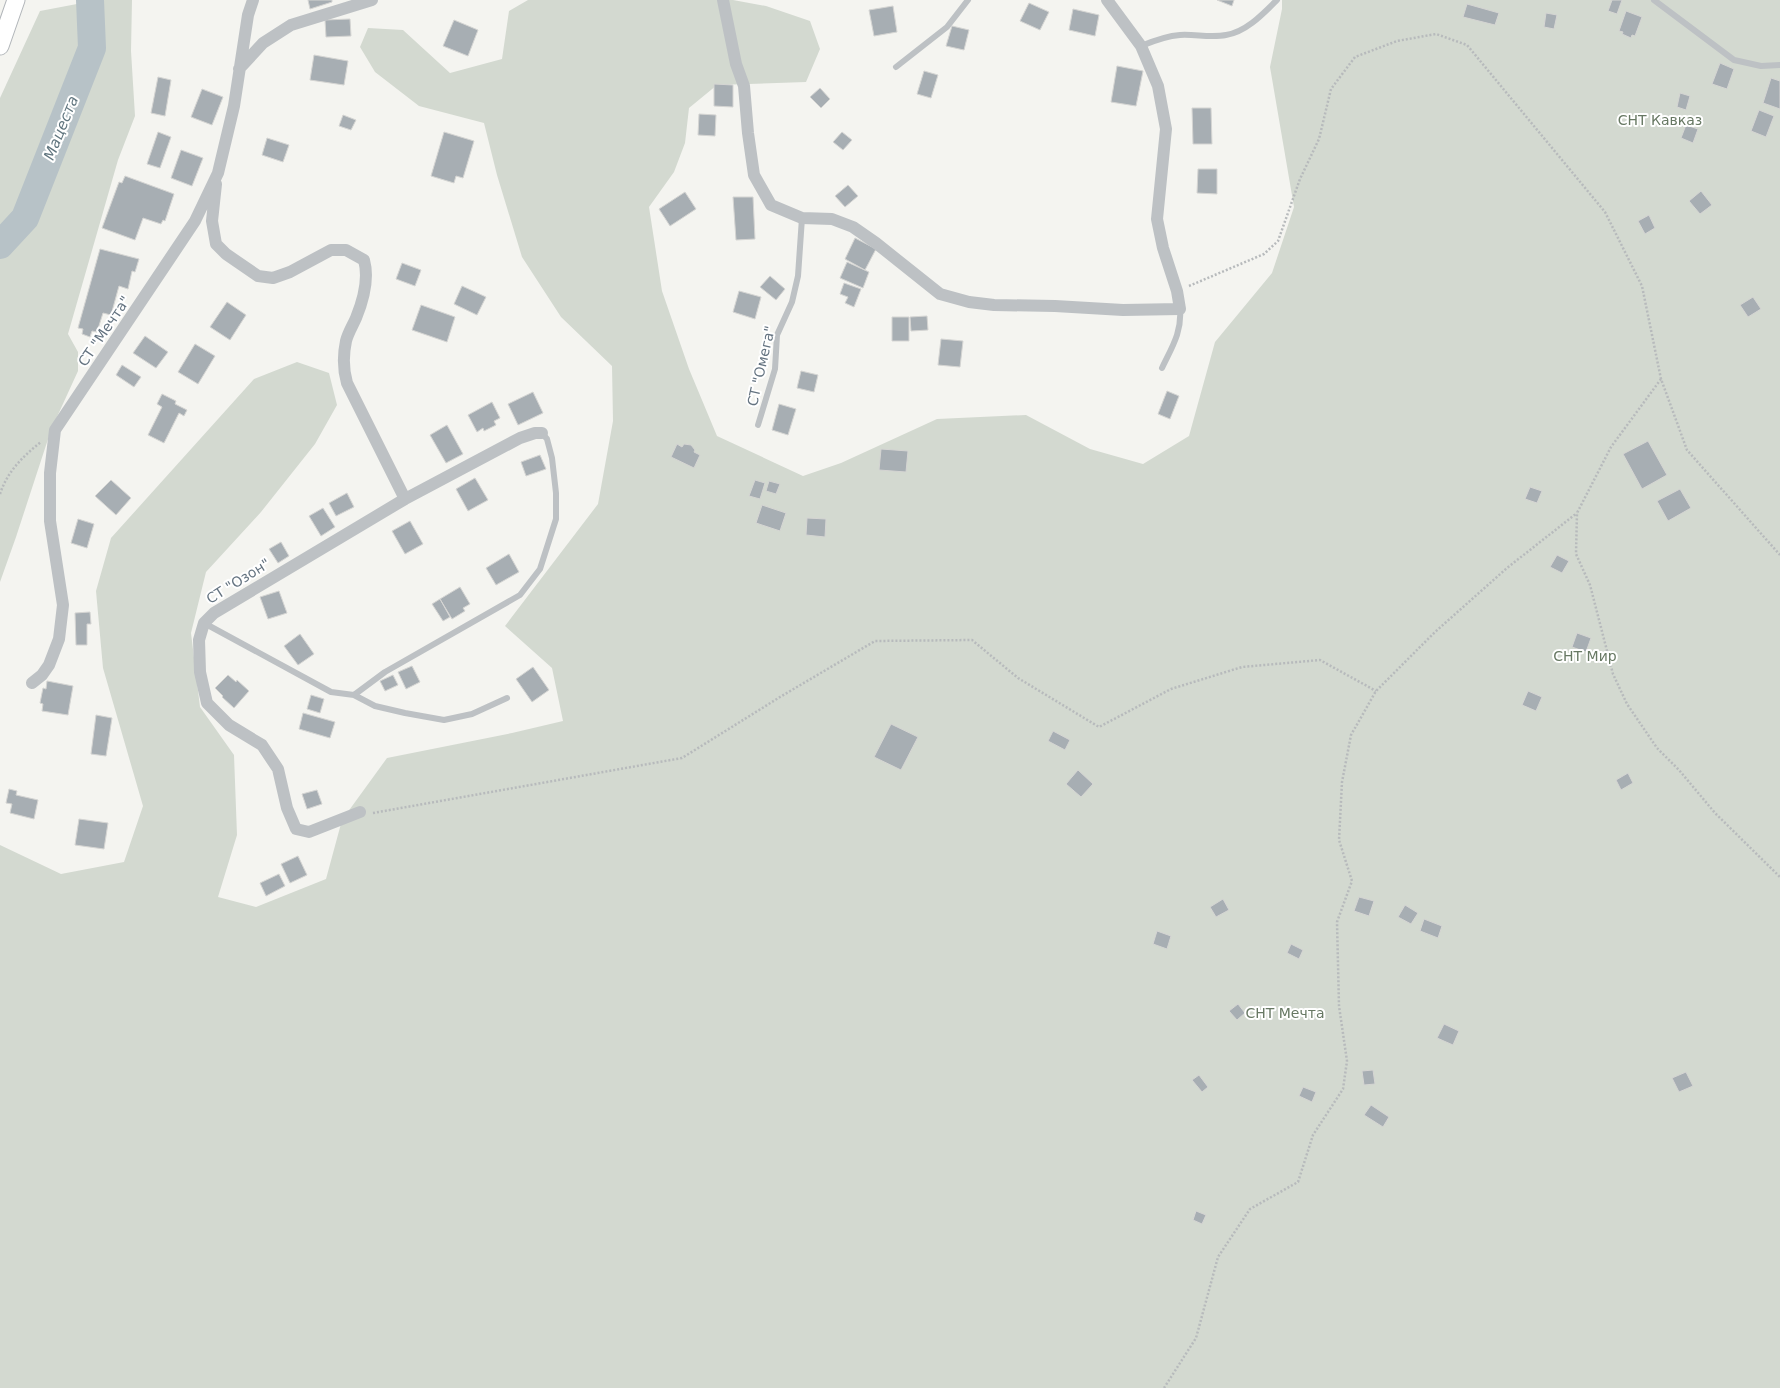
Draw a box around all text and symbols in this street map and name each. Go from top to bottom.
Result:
water label: Мацеста [40,93,82,163]
park label: СНТ Кавказ [1618,112,1702,128]
street label: СТ "Мечта" [75,293,133,369]
street label: СТ "Омега" [744,324,778,408]
street label: СТ "Озон" [203,555,273,607]
park label: СНТ Мир [1553,648,1617,664]
park label: СНТ Мечта [1245,1005,1325,1021]

